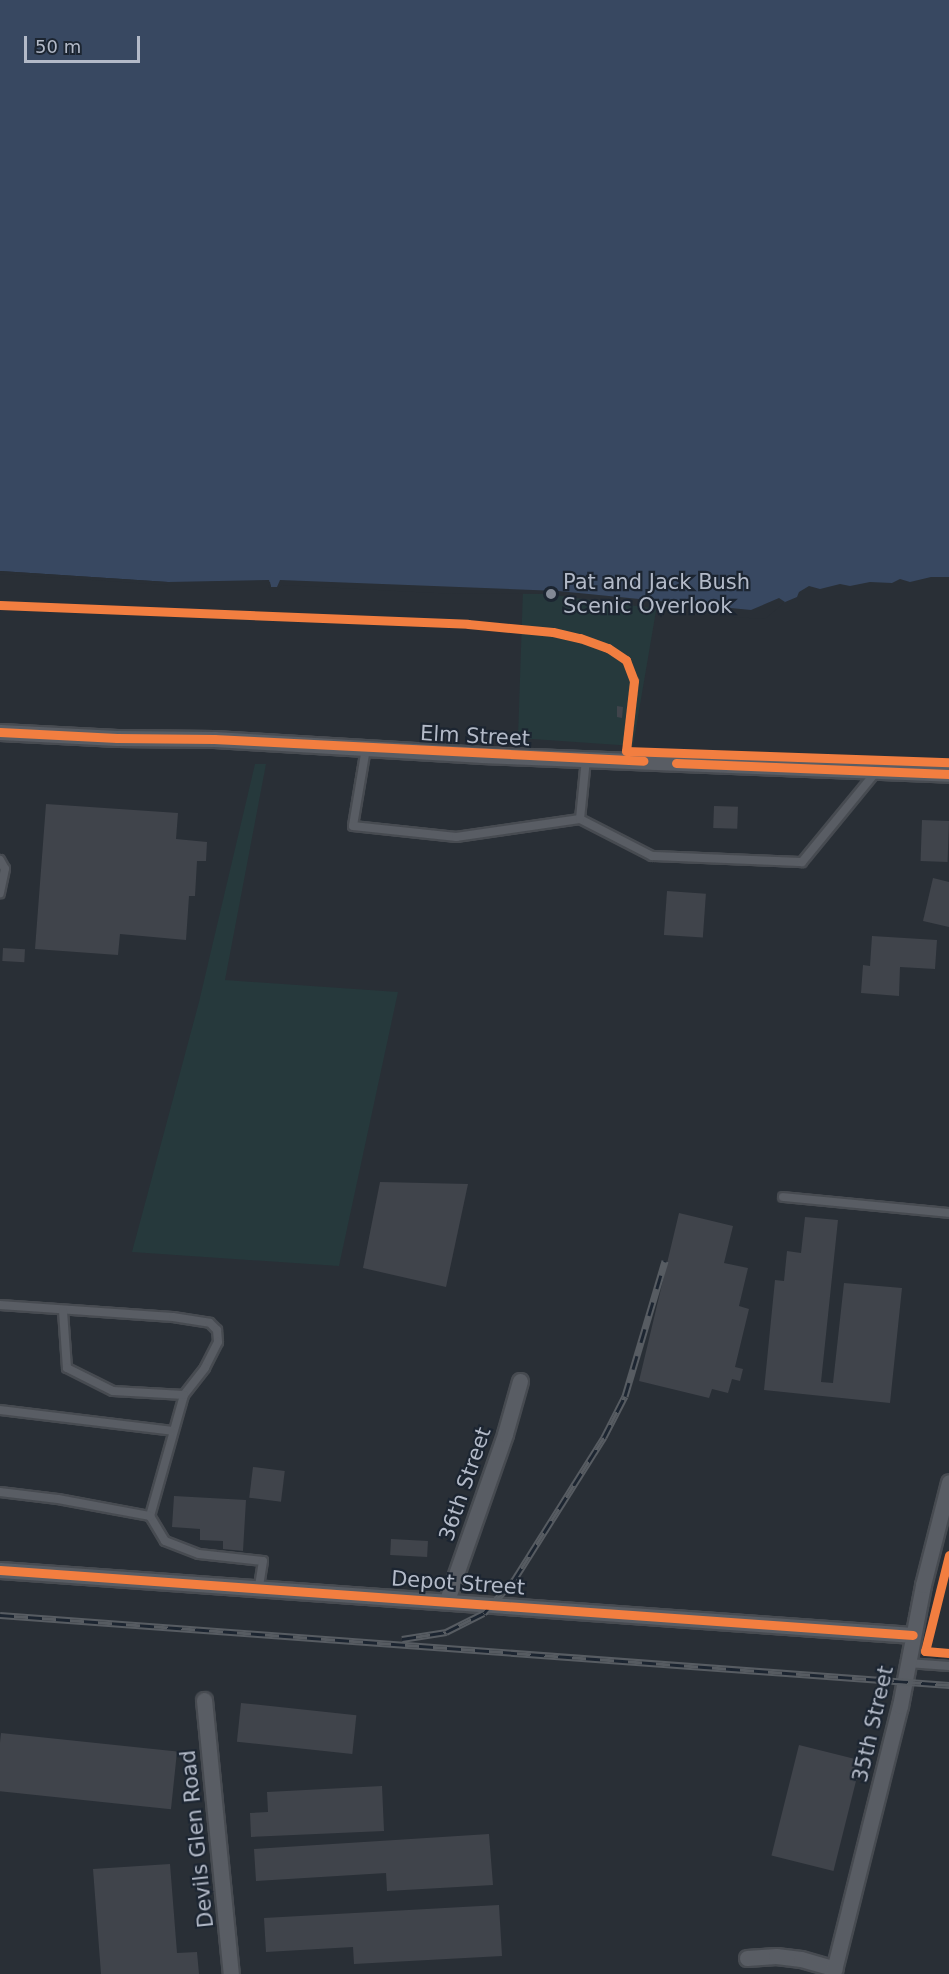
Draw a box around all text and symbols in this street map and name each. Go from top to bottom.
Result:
scale bar [27,24,142,62]
text: 50 m [35,36,81,57]
place label: Pat and Jack Bush Scenic Overlook [563,569,750,619]
marker: Pat and Jack Bush Scenic Overlook [544,587,558,601]
street label: Elm Street [419,721,531,751]
street label: 36th Street [434,1424,496,1544]
street label: Depot Street [390,1566,526,1600]
street label: 35th Street [847,1663,899,1785]
street label: Devils Glen Road [175,1749,219,1929]

